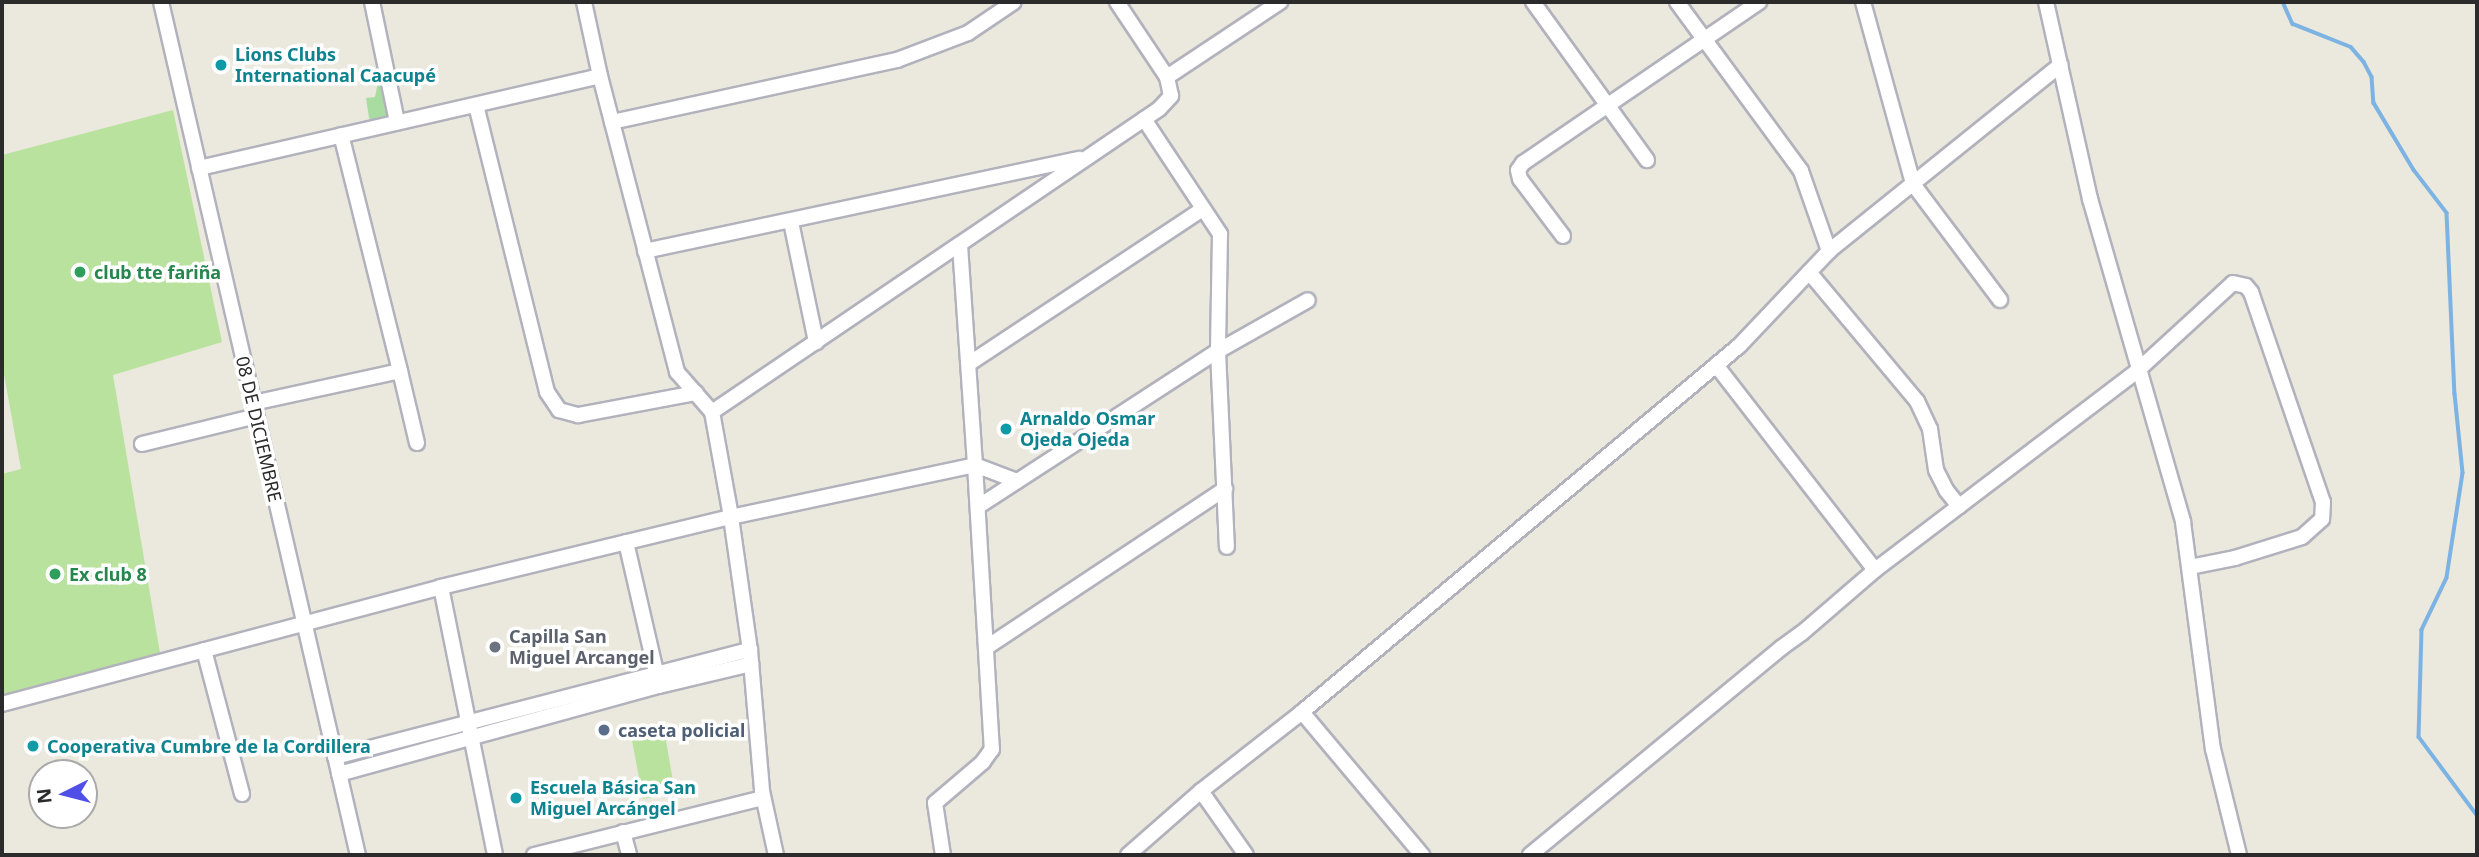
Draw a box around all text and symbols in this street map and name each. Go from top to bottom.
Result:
place label: Lions Clubs International Caacupé [235,44,436,86]
marker: Lions Clubs International Caacupé [213,57,229,73]
place label: club tte fariña [94,261,221,283]
marker: club tte fariña [72,264,88,280]
street label: 08 DE DICIEMBRE [232,354,286,504]
place label: Arnaldo Osmar Ojeda Ojeda [1020,408,1155,450]
marker: Arnaldo Osmar Ojeda Ojeda [998,421,1014,437]
place label: Ex club 8 [69,563,147,585]
marker: Ex club 8 [47,566,63,582]
place label: Capilla San Miguel Arcangel [509,626,655,668]
marker: Capilla San Miguel Arcangel [487,639,503,655]
place label: caseta policial [618,719,745,741]
marker: caseta policial [596,722,612,738]
place label: Cooperativa Cumbre de la Cordillera [47,735,371,757]
marker: Cooperativa Cumbre de la Cordillera [25,738,41,754]
north arrow [28,759,98,829]
place label: Escuela Básica San Miguel Arcángel [530,777,696,820]
text: N [30,787,58,805]
marker: Escuela Básica San Miguel Arcángel [508,790,524,806]

